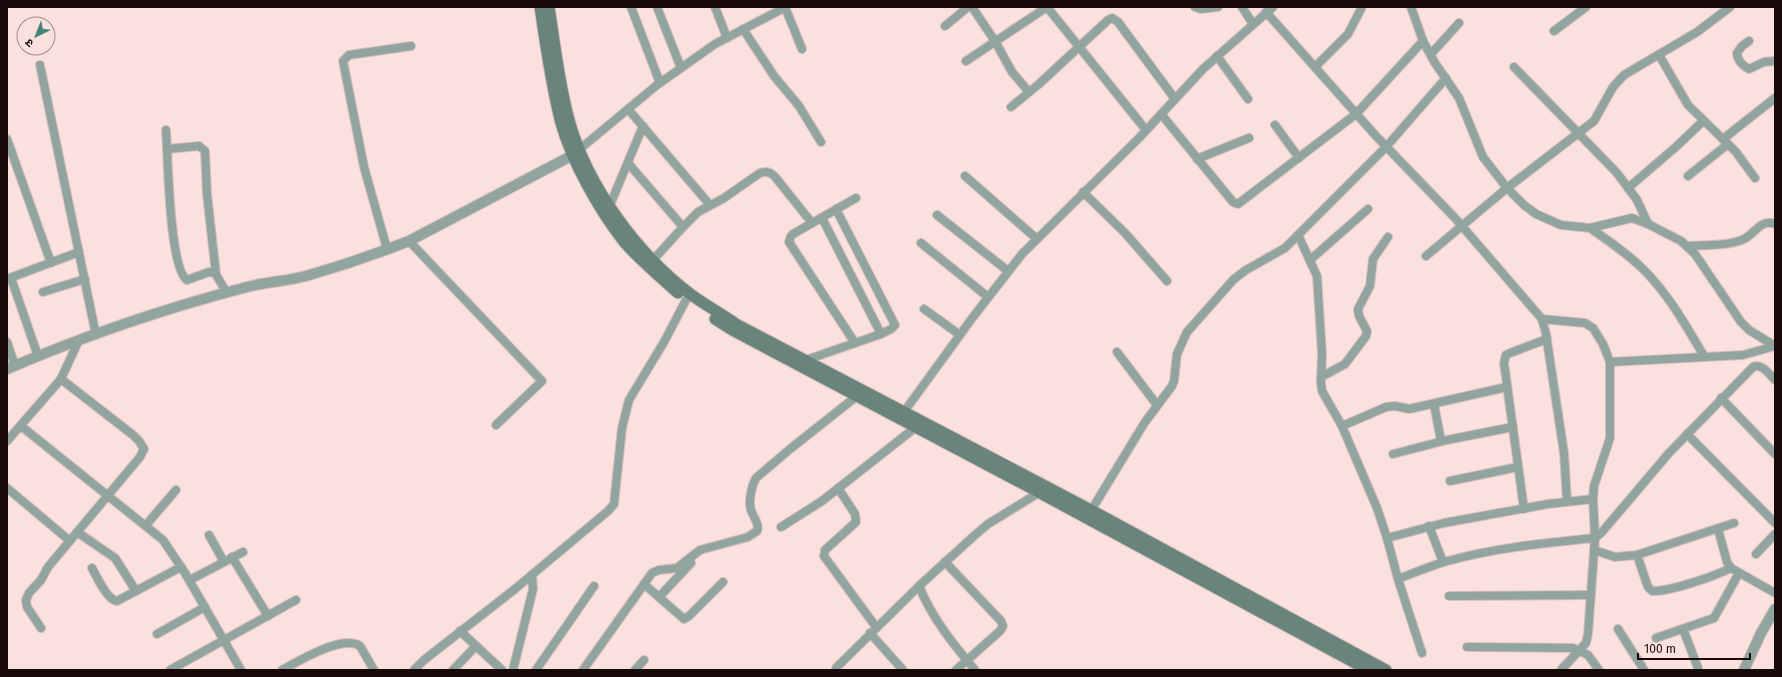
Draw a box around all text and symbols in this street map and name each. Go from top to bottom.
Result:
north arrow [16,16,56,56]
text: उ [22,36,36,50]
scale bar [1638,635,1750,661]
text: 100 m [1644,642,1676,656]

